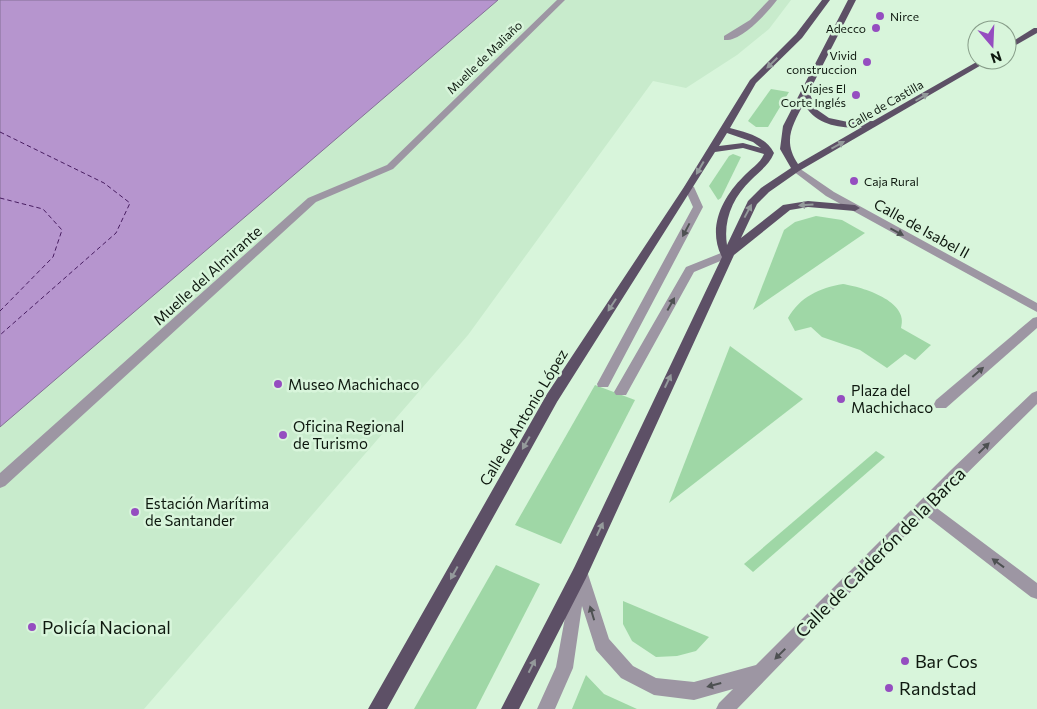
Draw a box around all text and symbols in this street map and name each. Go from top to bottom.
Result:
place label: Nirce [890,9,919,23]
marker: Nirce [874,10,886,22]
street label: Muelle de Maliaño [444,18,524,96]
north arrow [967,20,1017,70]
place label: Adecco [826,21,866,35]
marker: Adecco [870,22,882,34]
place label: Vivid construccion [786,48,857,76]
text: N [989,48,1004,68]
marker: Vivid construccion [861,56,873,68]
one-way arrow [766,57,778,69]
street label: Calle de Castilla [845,77,925,131]
place label: Viajes El Corte Inglés [781,81,846,109]
marker: Viajes El Corte Inglés [850,89,862,101]
one-way arrow [916,92,929,101]
one-way arrow [830,141,845,149]
one-way arrow [695,162,704,175]
place label: Caja Rural [864,174,919,188]
marker: Caja Rural [848,175,860,187]
street label: Calle de Isabel II [871,194,973,262]
one-way arrow [798,202,814,210]
one-way arrow [744,204,752,219]
street label: Muelle del Almirante [149,222,265,328]
one-way arrow [681,224,690,237]
one-way arrow [890,228,904,236]
one-way arrow [667,297,675,311]
one-way arrow [608,299,617,312]
street label: Calle de Antonio López [475,346,571,488]
one-way arrow [971,366,984,377]
one-way arrow [664,374,673,389]
place label: Museo Machichaco [288,375,419,393]
marker: Museo Machichaco [272,378,284,390]
place label: Plaza del Machichaco [851,381,933,416]
marker: Plaza del Machichaco [835,393,847,405]
place label: Oficina Regional de Turismo [293,417,404,452]
marker: Oficina Regional de Turismo [277,429,289,441]
one-way arrow [522,437,531,450]
one-way arrow [977,442,989,454]
street label: Calle de Calderón de la Barca [790,462,970,642]
place label: Estación Marítima de Santander [145,494,269,529]
marker: Estación Marítima de Santander [129,506,141,518]
one-way arrow [596,522,604,536]
one-way arrow [991,558,1005,568]
one-way arrow [449,566,458,580]
one-way arrow [587,605,595,620]
place label: Policía Nacional [42,616,171,638]
marker: Policía Nacional [26,621,38,633]
one-way arrow [774,647,786,659]
place label: Bar Cos [915,650,978,672]
marker: Bar Cos [899,655,911,667]
one-way arrow [528,658,537,673]
place label: Randstad [899,677,976,699]
one-way arrow [707,681,722,689]
marker: Randstad [883,682,895,694]

